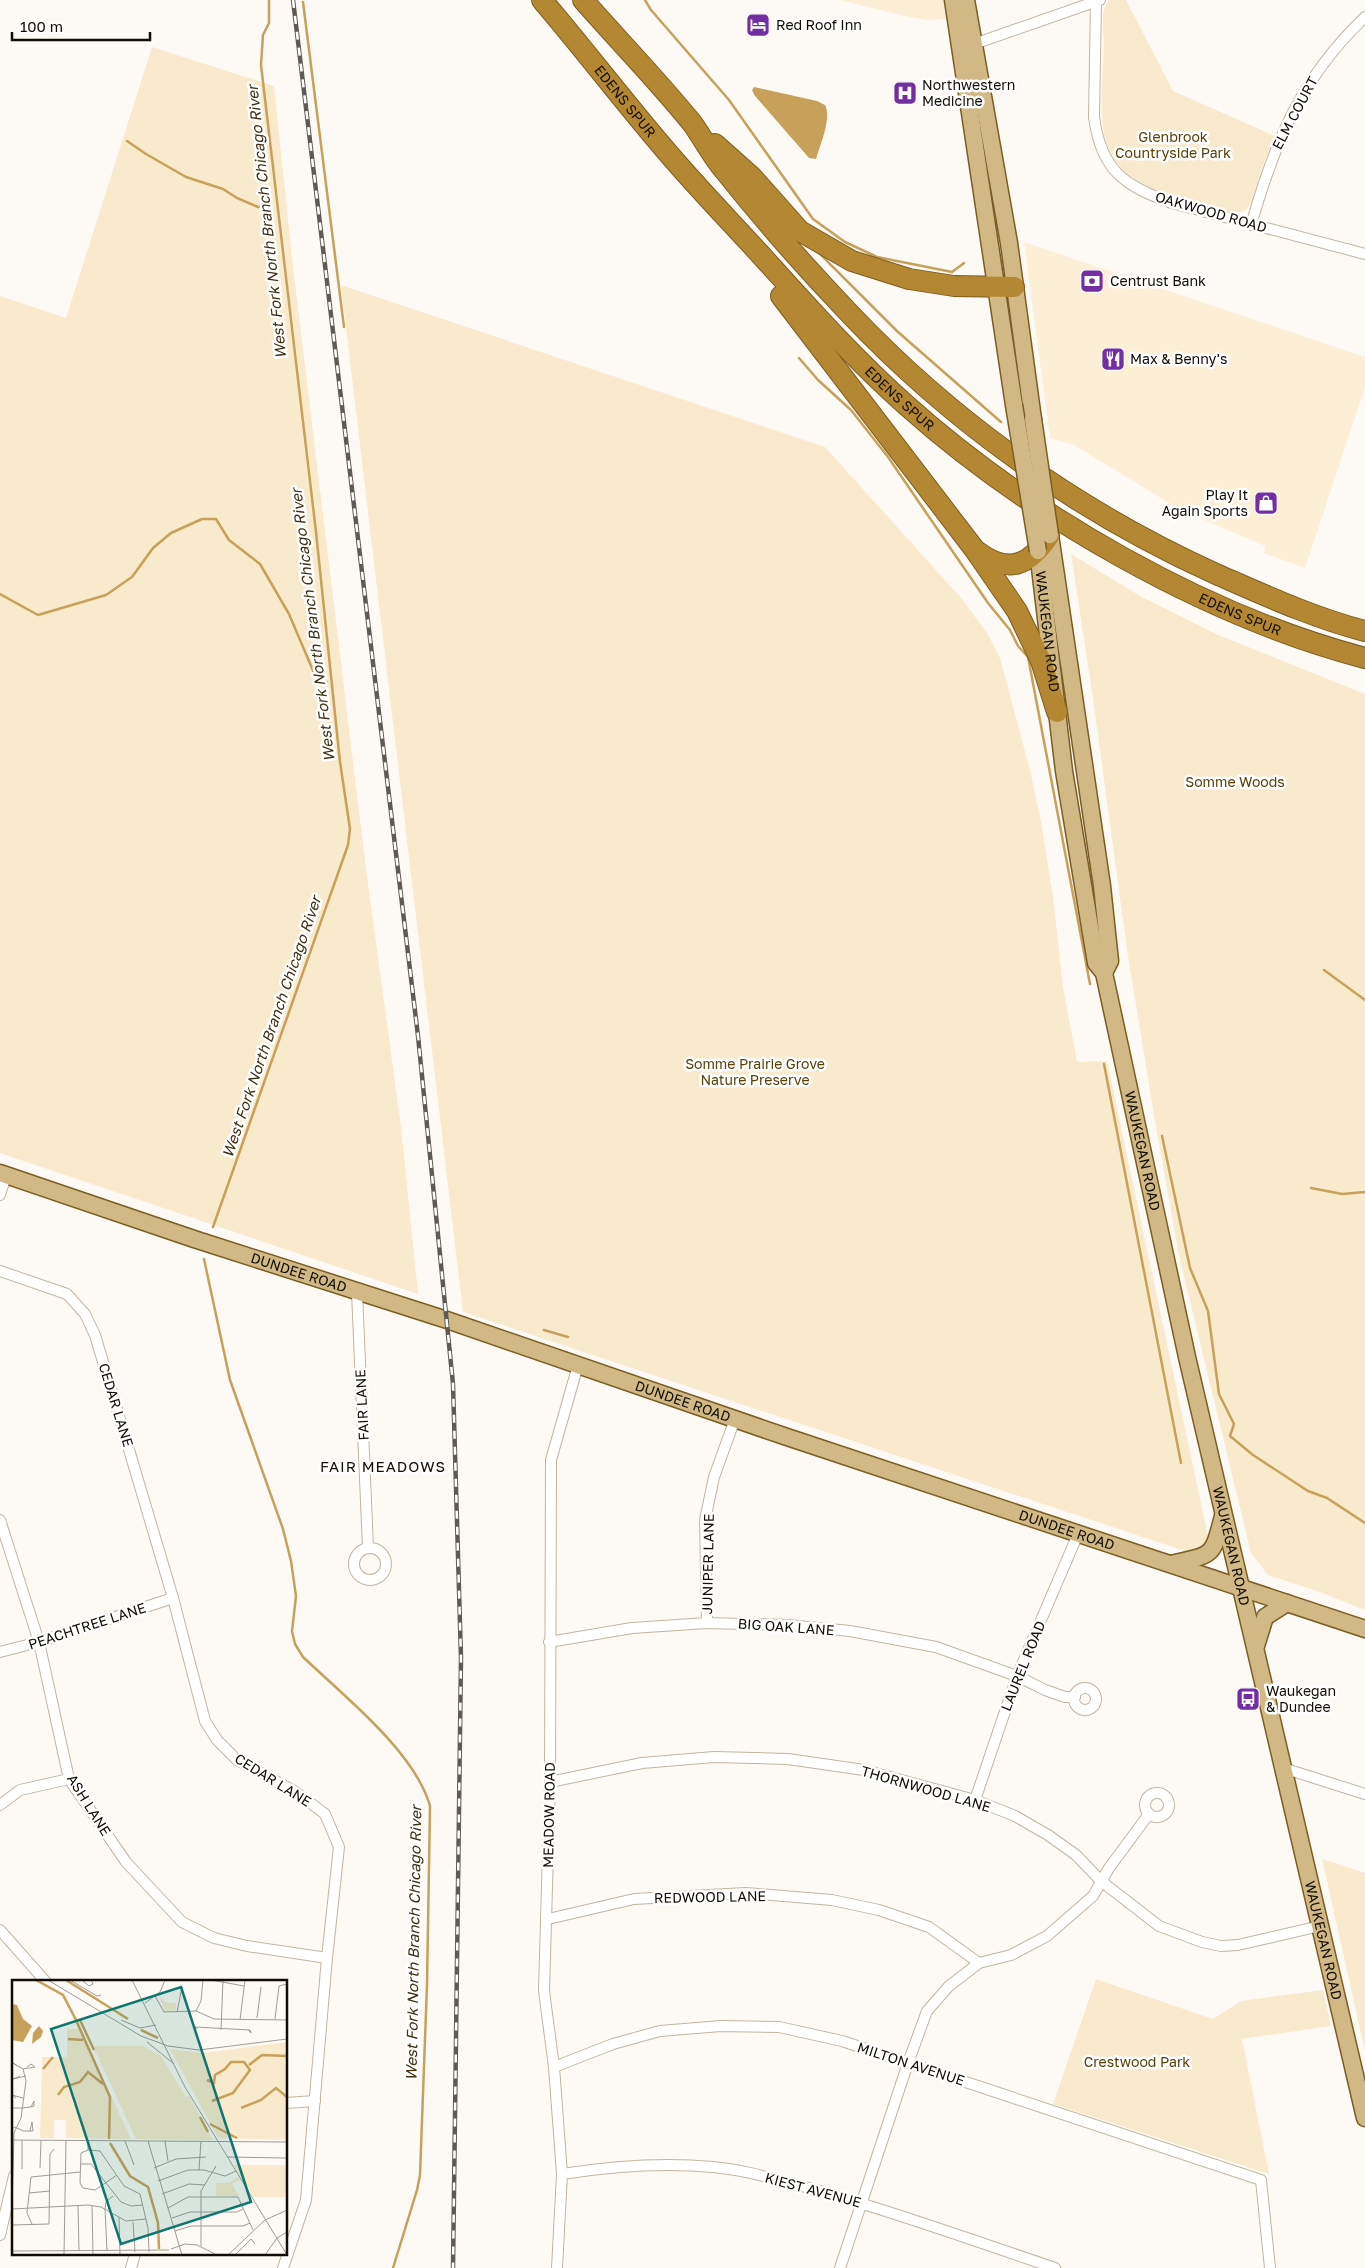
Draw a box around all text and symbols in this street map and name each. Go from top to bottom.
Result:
scale bar [12,10,150,42]
hotel icon: Red Roof Inn [745,12,771,38]
place label: Red Roof Inn [776,16,862,33]
text: 100 m [20,17,63,35]
street label: EDENS SPUR [591,62,660,140]
street label: ELM COURT [1268,73,1321,152]
place label: Northwestern Medicine [922,76,1015,109]
hospital icon: Northwestern Medicine [892,80,918,106]
water label: West Fork North Branch Chicago River [242,82,290,360]
park label: Glenbrook Countryside Park [1115,128,1231,161]
street label: OAKWOOD ROAD [1153,187,1269,236]
bank icon: Centrust Bank [1079,268,1105,294]
place label: Centrust Bank [1110,272,1206,289]
restaurant icon: Max & Benny's [1100,346,1126,372]
place label: Max & Benny's [1130,350,1227,367]
street label: EDENS SPUR [862,362,938,434]
water label: West Fork North Branch Chicago River [286,485,339,763]
place label: Play It Again Sports [1162,486,1248,519]
shop icon: Play It Again Sports [1253,490,1279,516]
street label: WAUKEGAN ROAD [1032,570,1064,693]
street label: EDENS SPUR [1196,589,1284,639]
park label: Somme Woods [1185,773,1285,790]
water label: West Fork North Branch Chicago River [218,892,326,1160]
park label: Somme Prairie Grove Nature Preserve [685,1055,825,1088]
street label: WAUKEGAN ROAD [1122,1089,1164,1212]
street label: DUNDEE ROAD [249,1249,349,1295]
street label: CEDAR LANE [96,1361,137,1449]
street label: FAIR LANE [351,1369,372,1441]
street label: DUNDEE ROAD [633,1376,733,1425]
district label: FAIR MEADOWS [320,1457,446,1475]
street label: WAUKEGAN ROAD [1210,1485,1254,1607]
street label: DUNDEE ROAD [1017,1506,1117,1553]
street label: JUNIPER LANE [698,1513,717,1614]
street label: PEACHTREE LANE [26,1598,148,1653]
street label: BIG OAK LANE [737,1615,835,1638]
street label: LAUREL ROAD [997,1618,1048,1713]
place label: Waukegan & Dundee [1266,1682,1336,1715]
bus stop icon: Waukegan & Dundee [1235,1686,1261,1712]
street label: CEDAR LANE [232,1749,315,1810]
street label: MEADOW ROAD [539,1762,558,1868]
street label: THORNWOOD LANE [859,1762,993,1815]
street label: ASH LANE [64,1771,115,1839]
water label: West Fork North Branch Chicago River [402,1803,425,2081]
street label: WAUKEGAN ROAD [1302,1879,1346,2002]
street label: REDWOOD LANE [654,1887,766,1906]
inset map [12,1980,288,2256]
street label: MILTON AVENUE [855,2038,967,2089]
park label: Crestwood Park [1084,2053,1190,2070]
street label: KIEST AVENUE [763,2168,863,2211]

